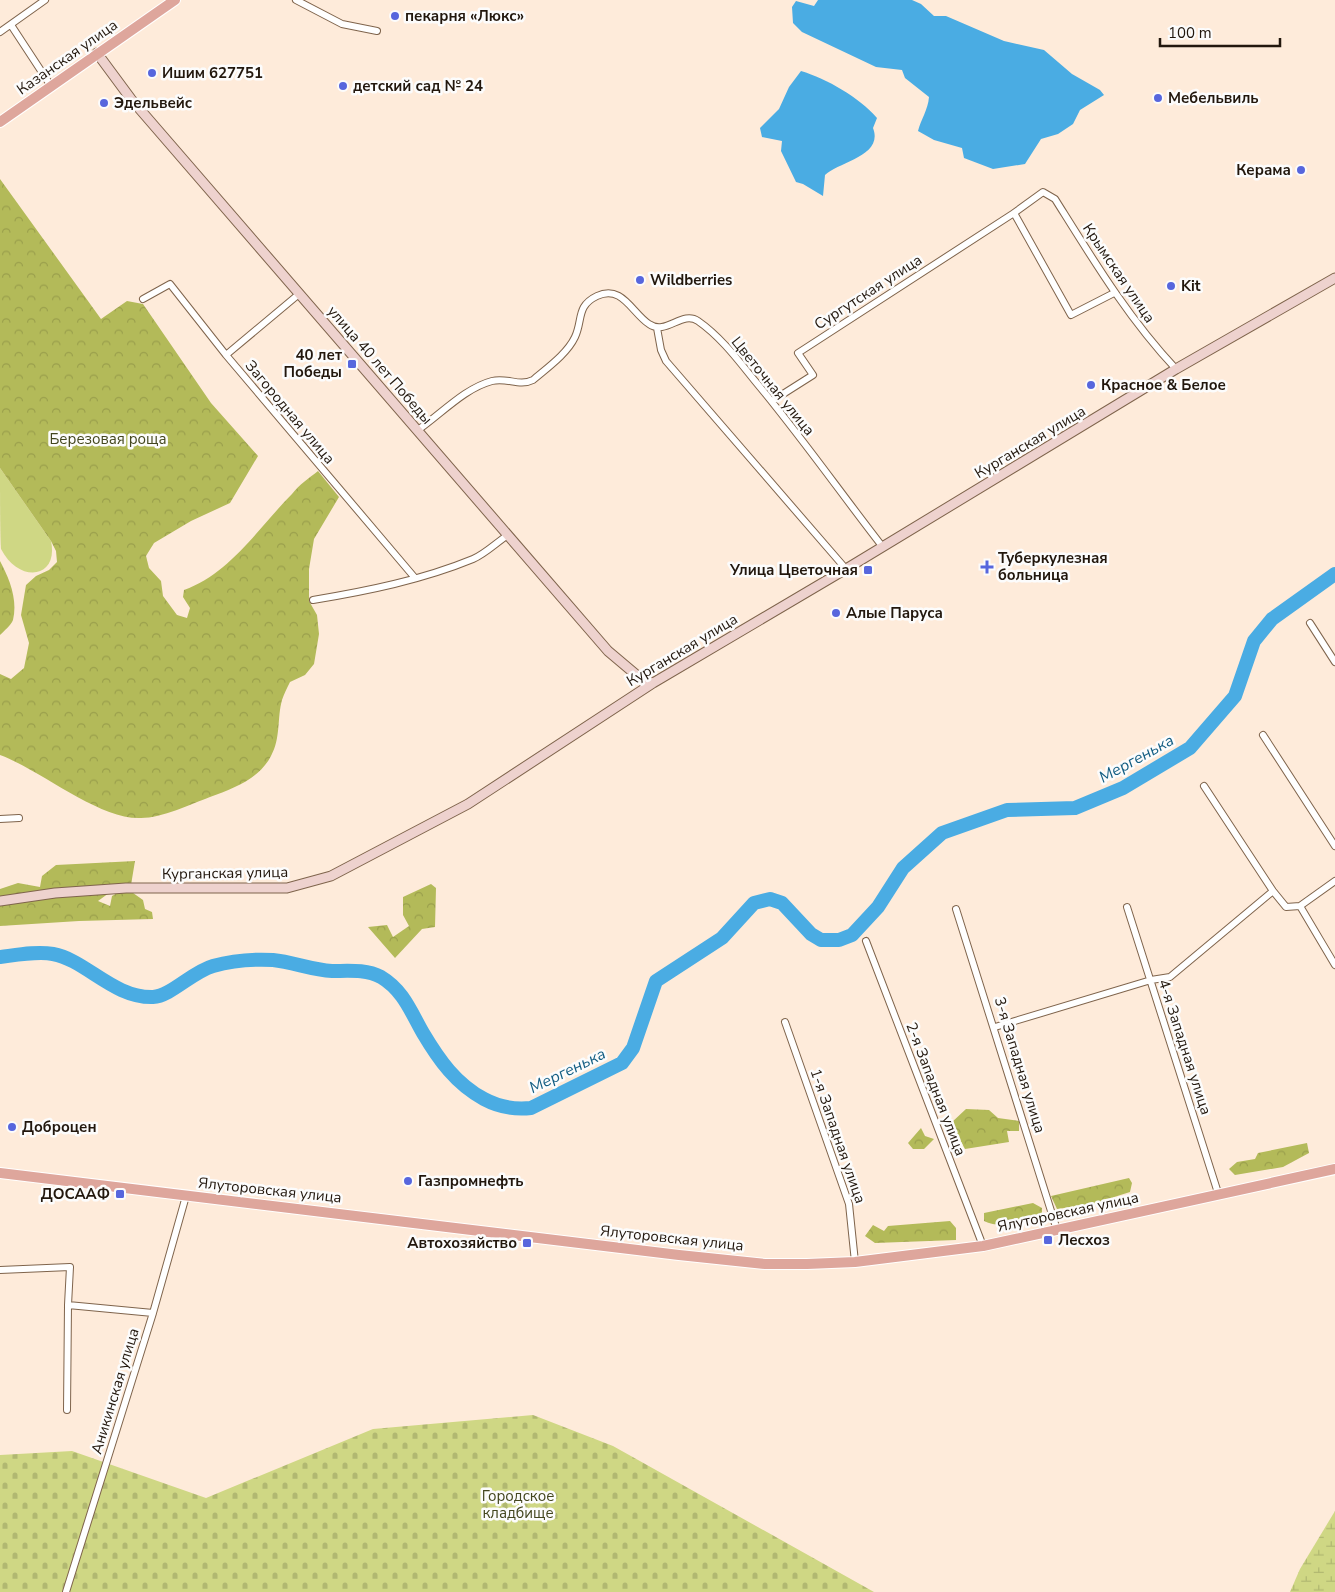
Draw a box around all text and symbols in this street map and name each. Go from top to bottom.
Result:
place label: пекарня «Люкс» [405,6,524,26]
marker: пекарня «Люкс» [389,10,401,22]
street label: Казанская улица [13,15,121,99]
scale bar [1160,15,1280,47]
text: 100 m [1168,23,1212,43]
place label: Ишим 627751 [162,63,263,83]
marker: Ишим 627751 [146,67,158,79]
place label: детский сад № 24 [353,76,483,96]
marker: детский сад № 24 [337,80,349,92]
place label: Мебельвиль [1168,88,1259,108]
marker: Мебельвиль [1152,92,1164,104]
place label: Эдельвейс [114,93,192,113]
marker: Эдельвейс [98,97,110,109]
place label: Керама [1236,160,1291,180]
marker: Керама [1295,164,1307,176]
street label: Крымская улица [1078,219,1160,327]
street label: Сургутская улица [810,250,926,334]
place label: Wildberries [650,270,732,290]
marker: Wildberries [634,274,646,286]
place label: Kit [1181,276,1201,296]
marker: Kit [1165,280,1177,292]
street label: улица 40 лет Победы [323,301,437,429]
street label: Цветочная улица [727,332,819,440]
place label: 40 лет Победы [284,345,342,382]
street label: Загородная улица [241,356,339,468]
marker: 40 лет Победы [346,358,358,370]
place label: Красное & Белое [1101,375,1226,395]
marker: Красное & Белое [1085,379,1097,391]
street label: Курганская улица [971,401,1089,483]
park label: Березовая роща [49,429,167,449]
place label: Туберкулезная больница [998,548,1108,585]
place label: Улица Цветочная [729,560,858,580]
marker: Туберкулезная больница [980,560,994,574]
marker: Улица Цветочная [862,564,874,576]
place label: Алые Паруса [846,603,943,623]
marker: Алые Паруса [830,607,842,619]
street label: Курганская улица [623,609,741,691]
water label: Мергенька [1095,729,1178,788]
street label: Курганская улица [162,862,288,884]
street label: 4-я Западная улица [1154,977,1216,1117]
street label: 3-я Западная улица [990,994,1050,1136]
street label: 2-я Западная улица [901,1019,971,1159]
water label: Мергенька [526,1043,609,1099]
street label: 1-я Западная улица [806,1066,870,1206]
place label: Доброцен [22,1117,97,1137]
marker: Доброцен [6,1121,18,1133]
place label: Газпромнефть [418,1171,524,1191]
street label: Ялуторовская улица [197,1173,343,1207]
marker: Газпромнефть [402,1175,414,1187]
place label: ДОСААФ [41,1184,110,1204]
street label: Ялуторовская улица [995,1187,1141,1237]
marker: ДОСААФ [114,1188,126,1200]
street label: Ялуторовская улица [599,1221,745,1255]
place label: Лесхоз [1058,1230,1110,1250]
place label: Автохозяйство [407,1233,517,1253]
marker: Лесхоз [1042,1234,1054,1246]
marker: Автохозяйство [521,1237,533,1249]
street label: Аникинская улица [86,1326,144,1456]
park label: Городское кладбище [482,1486,554,1523]

